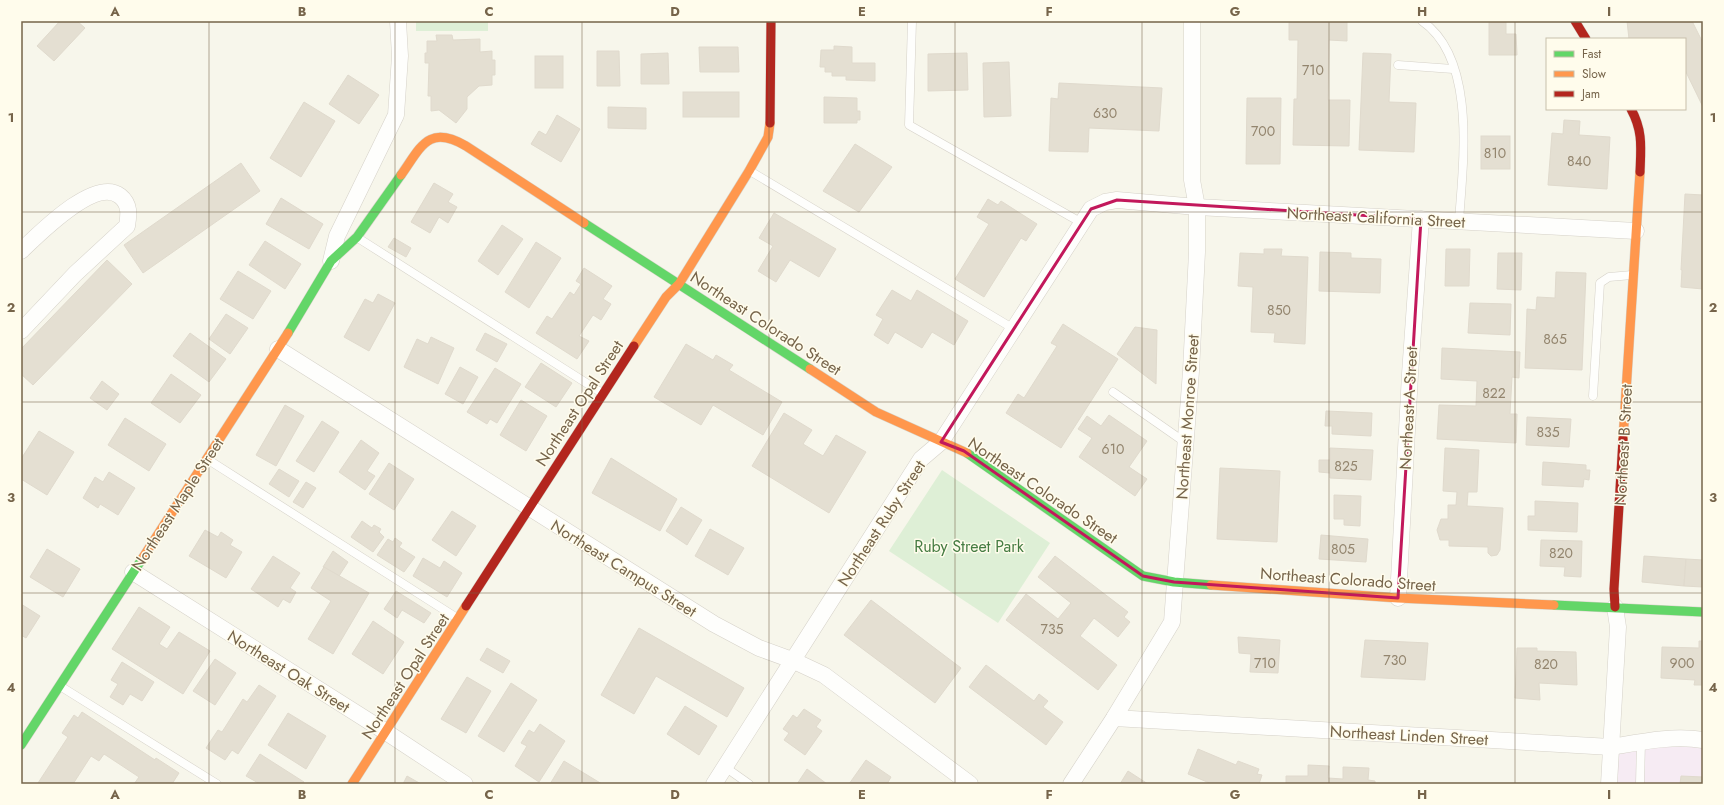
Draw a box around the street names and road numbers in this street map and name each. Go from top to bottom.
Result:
street label: Northeast California Street [1286,201,1466,234]
street label: Northeast Colorado Street [686,266,846,381]
street label: Northeast Monroe Street [1170,334,1205,500]
street label: Northeast Opal Street [530,336,629,471]
street label: Northeast A Street [1394,346,1423,470]
street label: Northeast B Street [1609,383,1638,506]
street label: Northeast Colorado Street [963,432,1122,549]
street label: Northeast Maple Street [126,433,229,575]
street label: Northeast Ruby Street [832,456,931,591]
street label: Northeast Campus Street [546,514,701,623]
street label: Northeast Colorado Street [1259,562,1437,597]
street label: Northeast Opal Street [356,609,455,744]
street label: Northeast Oak Street [223,625,354,718]
street label: Northeast Linden Street [1329,720,1489,751]

